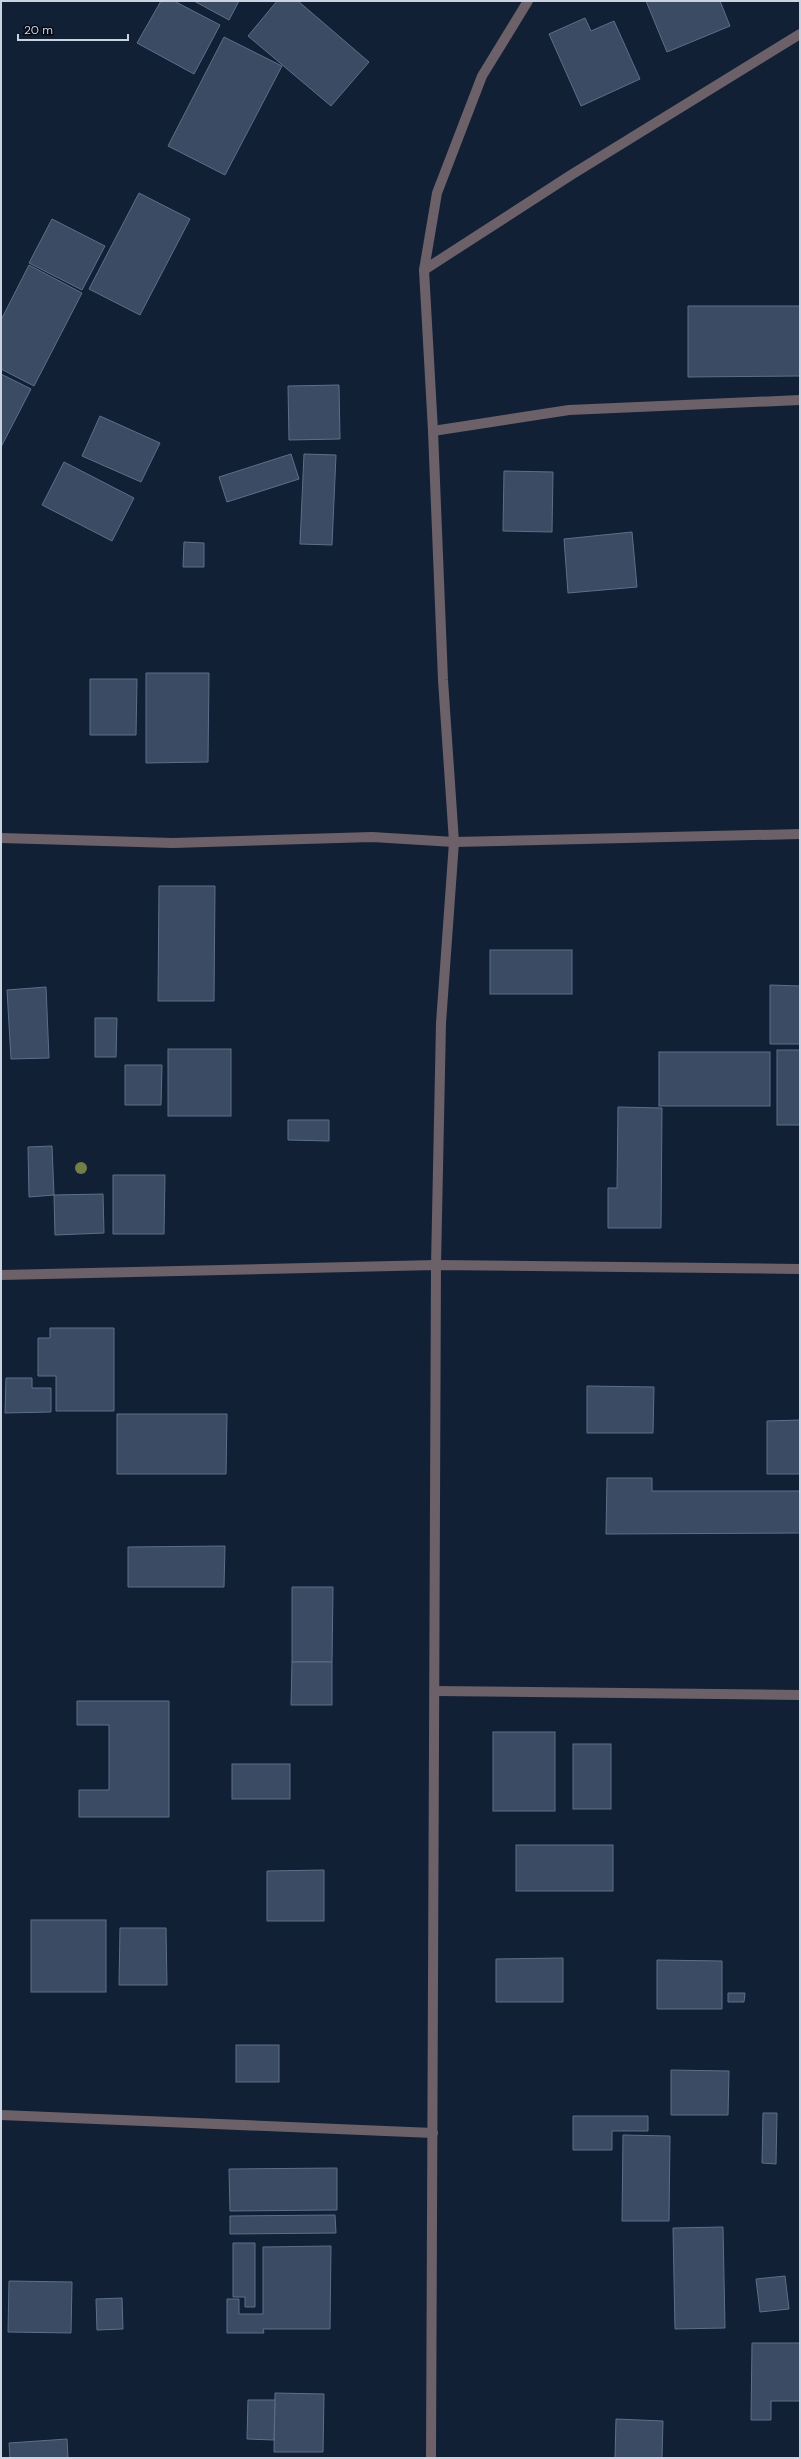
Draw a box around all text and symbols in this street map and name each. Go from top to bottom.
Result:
scale bar [18,16,128,42]
text: 20 m [24,22,53,38]

